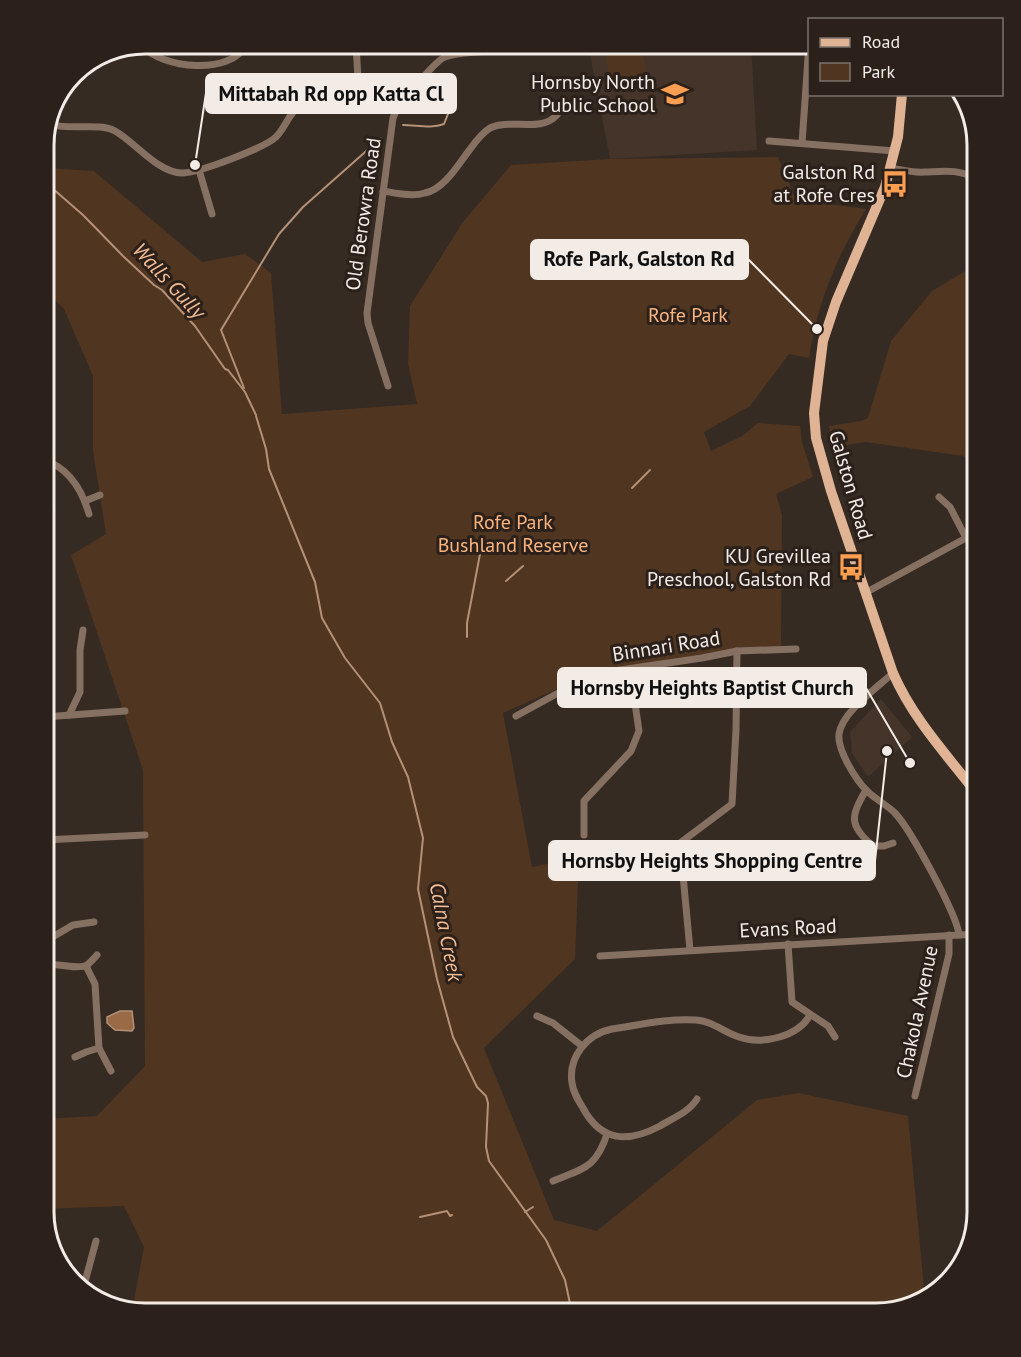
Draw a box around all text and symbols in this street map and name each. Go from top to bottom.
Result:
legend [808,18,1003,96]
text: Road [862,30,900,53]
text: Park [862,60,895,83]
place label: Hornsby North Public School [531,69,655,118]
callout: Mittabah Rd opp Katta Cl [206,74,456,113]
school or university icon: Hornsby North Public School [660,79,690,109]
text: Mittabah Rd opp Katta Cl [218,80,444,107]
street label: Old Berowra Road [339,136,387,292]
place label: Galston Rd at Rofe Cres [773,159,875,208]
bus stop icon: Galston Rd at Rofe Cres [880,169,910,199]
water label: Walls Gully [127,237,213,326]
callout: Rofe Park, Galston Rd [531,240,748,279]
text: Rofe Park, Galston Rd [543,245,735,272]
park label: Rofe Park [648,302,728,328]
street label: Galston Road [823,427,879,543]
park label: Rofe Park Bushland Reserve [438,509,588,558]
place label: KU Grevillea Preschool, Galston Rd [647,543,831,592]
bus stop icon: KU Grevillea Preschool, Galston Rd [836,552,866,582]
street label: Binnari Road [610,625,722,667]
callout: Hornsby Heights Baptist Church [558,668,866,707]
text: Hornsby Heights Baptist Church [570,674,854,701]
callout: Hornsby Heights Shopping Centre [549,841,875,880]
text: Hornsby Heights Shopping Centre [562,847,862,874]
water label: Calna Creek [424,880,470,985]
street label: Evans Road [739,912,837,944]
street label: Chakola Avenue [890,943,944,1081]

